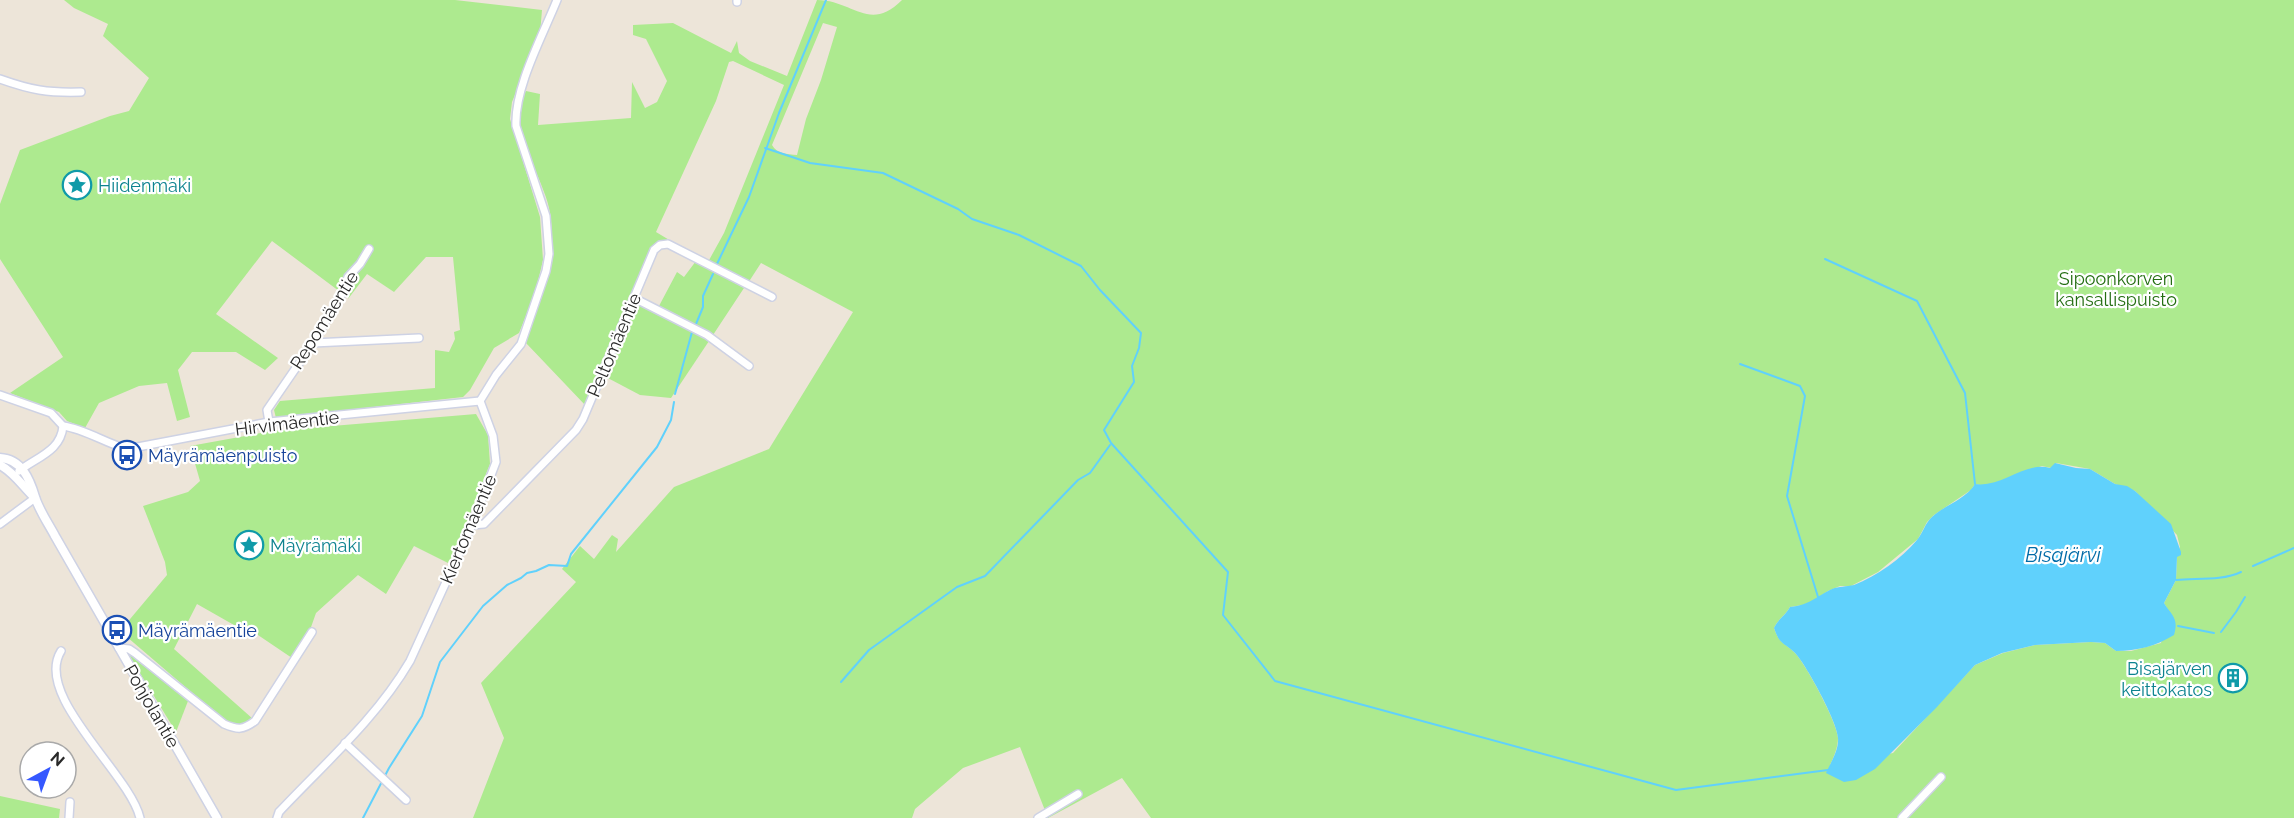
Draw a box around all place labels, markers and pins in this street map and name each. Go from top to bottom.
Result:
place icon: Hiidenmäki [61,169,93,201]
place label: Hiidenmäki [98,175,191,196]
bus stop icon: Mäyrämäenpuisto [111,439,143,471]
place label: Mäyrämäenpuisto [148,445,298,466]
place icon: Mäyrämäki [233,529,265,561]
place label: Mäyrämäki [270,535,361,556]
bus stop icon: Mäyrämäentie [101,614,133,646]
place label: Mäyrämäentie [138,620,257,641]
place label: Bisajärven keittokatos [2121,658,2212,700]
building icon: Bisajärven keittokatos [2217,662,2249,694]

